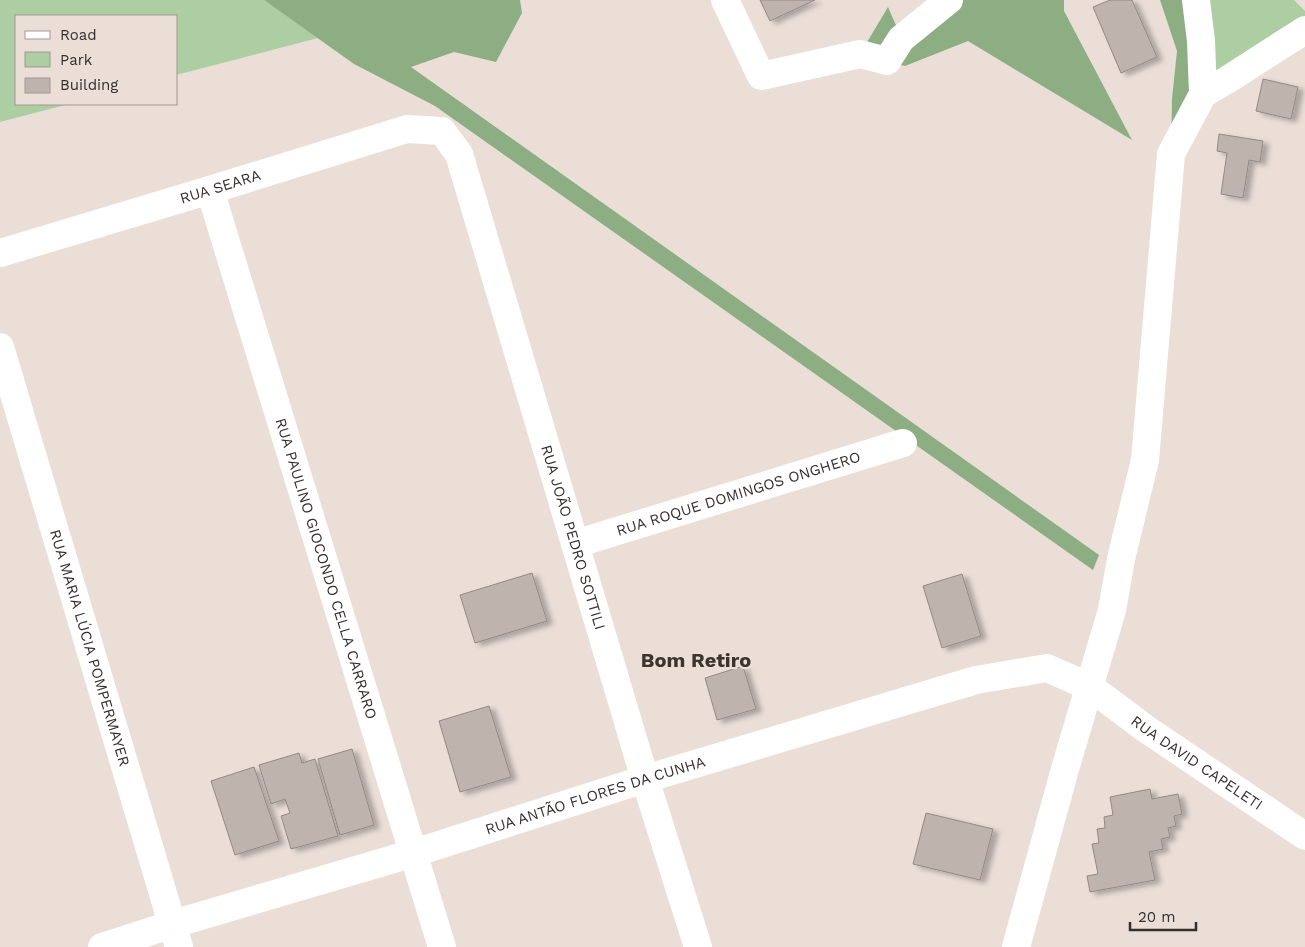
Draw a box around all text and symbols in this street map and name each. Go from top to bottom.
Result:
legend [15,15,178,105]
text: Road [60,26,97,44]
text: Park [60,51,93,69]
text: Building [60,76,118,94]
street label: RUA SEARA [178,166,263,208]
street label: RUA PAULINO GIOCONDO CELLA CARRARO [271,416,381,721]
street label: RUA JOÃO PEDRO SOTTILI [537,443,609,632]
street label: RUA ROQUE DOMINGOS ONGHERO [614,448,863,540]
street label: RUA MARIA LÚCIA POMPERMAYER [46,527,134,769]
district label: Bom Retiro [641,648,751,672]
street label: RUA DAVID CAPELETI [1127,712,1266,814]
street label: RUA ANTÃO FLORES DA CUNHA [483,752,708,839]
scale bar [1130,900,1196,932]
text: 20 m [1138,908,1176,926]

